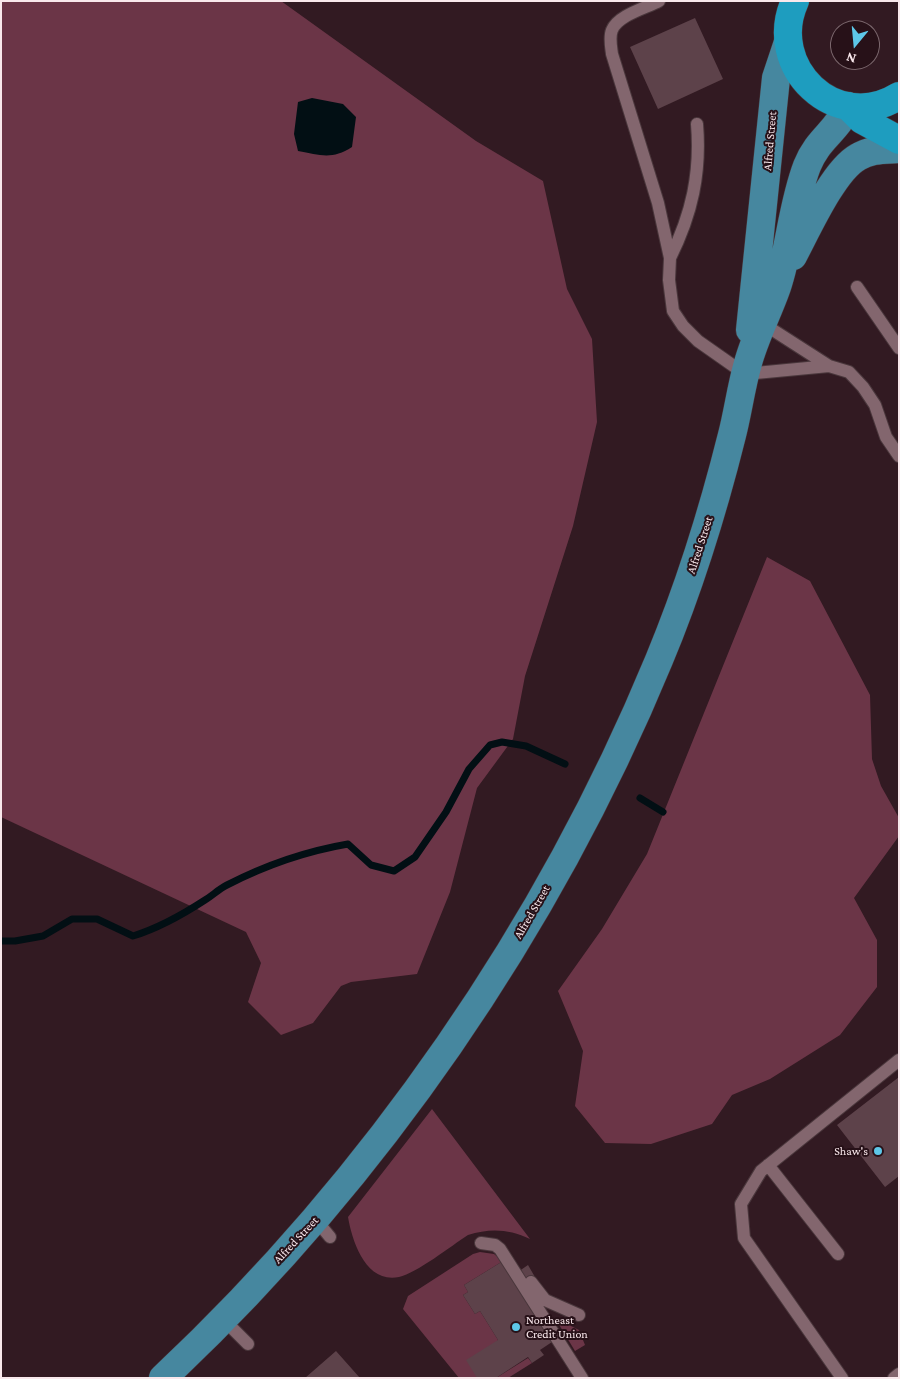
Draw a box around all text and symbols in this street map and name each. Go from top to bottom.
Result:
north arrow [830,20,880,70]
text: N [844,49,858,67]
street label: Alfred Street [760,111,780,171]
street label: Alfred Street [684,514,716,576]
street label: Alfred Street [511,883,553,941]
place label: Shaw's [834,1144,868,1158]
marker: Shaw's [872,1145,884,1157]
street label: Alfred Street [270,1213,322,1267]
place label: Northeast Credit Union [526,1313,588,1341]
marker: Northeast Credit Union [510,1321,522,1333]

